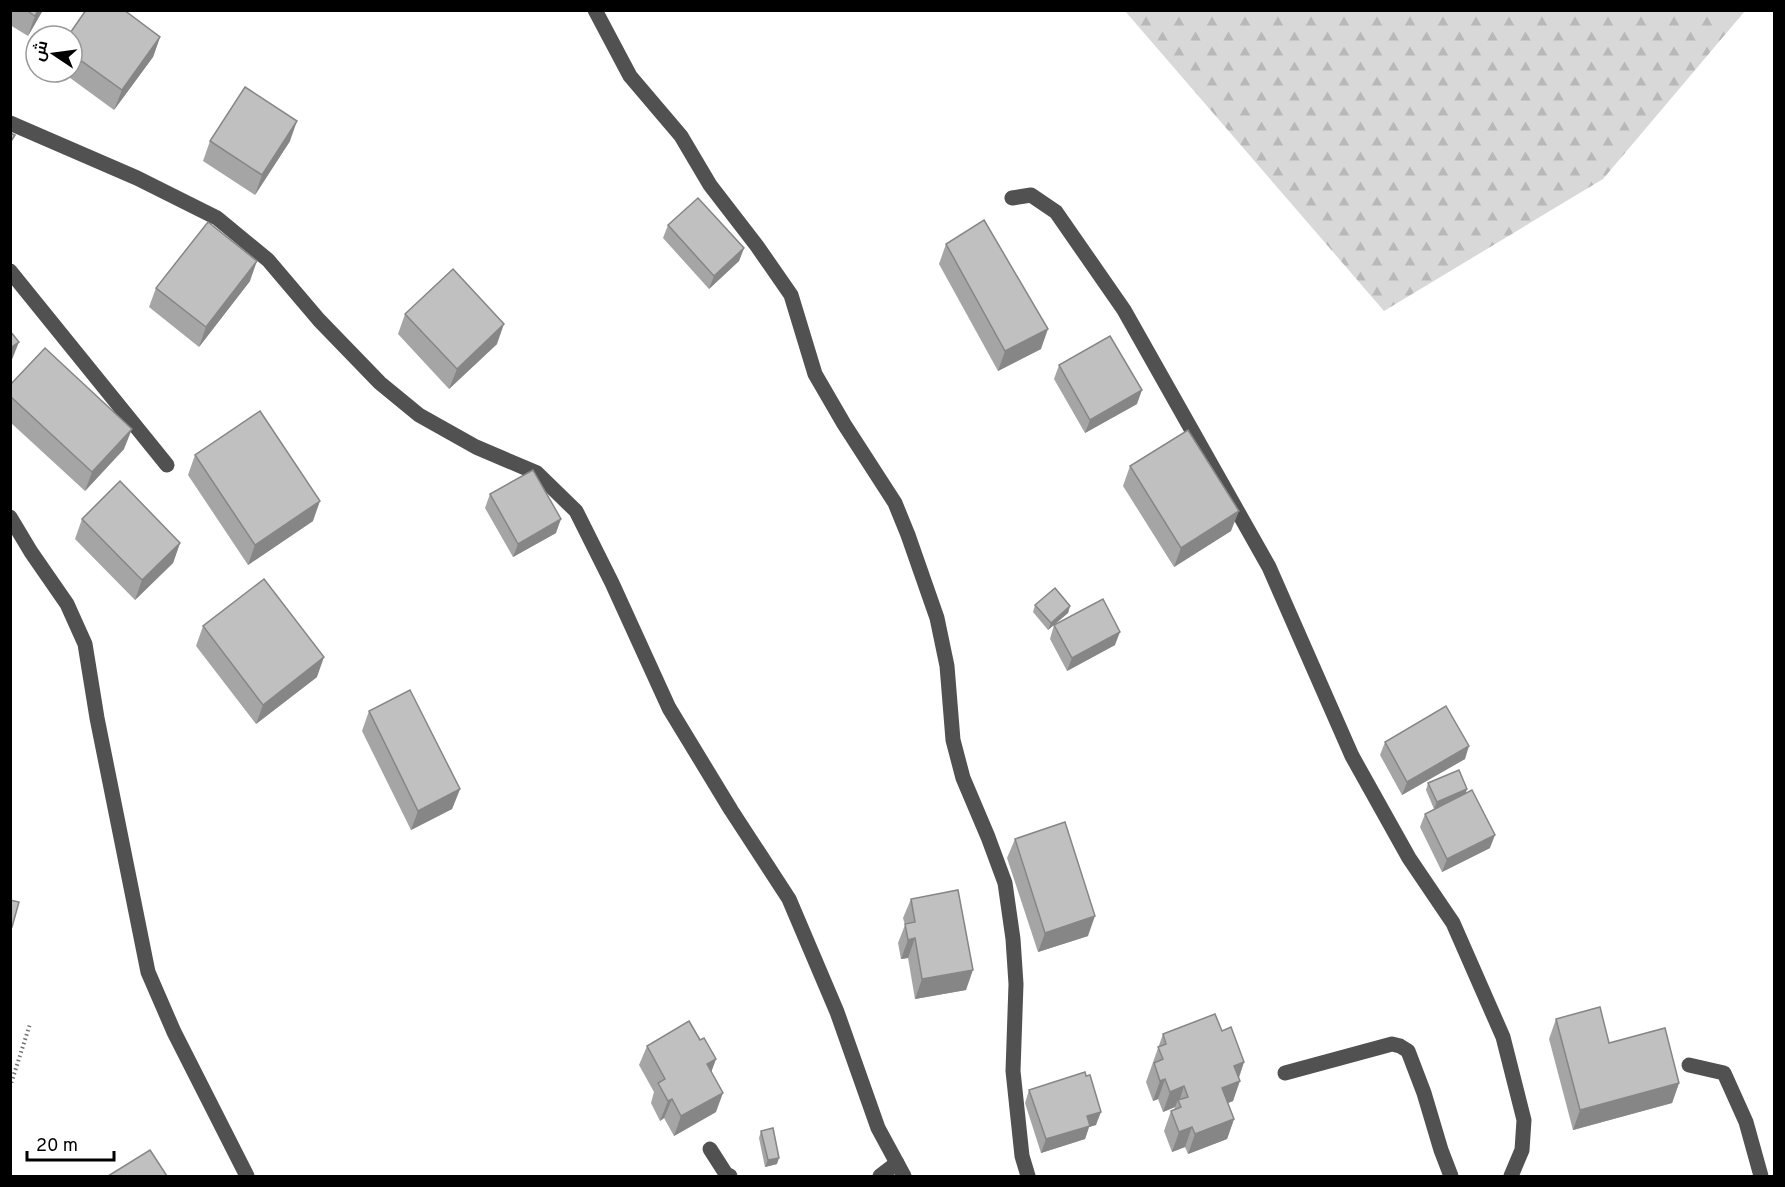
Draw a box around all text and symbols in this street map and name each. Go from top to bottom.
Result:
north arrow [24,24,84,84]
text: ش [29,39,53,63]
scale bar [27,1124,114,1162]
text: 20 m [36,1135,78,1158]

